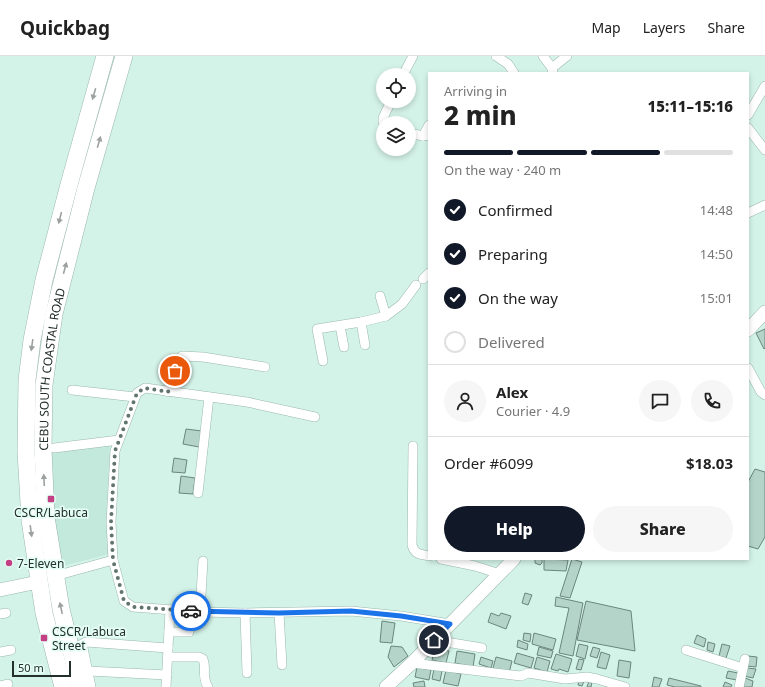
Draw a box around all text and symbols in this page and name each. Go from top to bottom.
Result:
text: Quickbag [20,15,110,41]
text: Map [592,18,621,37]
text: Layers [643,18,685,37]
text: Share [707,18,745,37]
map controls [376,68,416,156]
button: locate [376,68,416,108]
text: Arriving in [444,82,507,100]
one-way arrow [91,87,97,100]
text: 15:11–15:16 [648,96,733,116]
text: 2 min [444,97,517,133]
button: layers [376,116,416,156]
one-way arrow [96,136,102,148]
text: On the way · 240 m [444,161,561,179]
icon: check [444,199,466,221]
text: Confirmed [478,200,553,220]
text: 14:48 [700,201,733,219]
one-way arrow [57,213,63,225]
icon: check [444,243,466,265]
text: Preparing [478,244,548,264]
text: 14:50 [700,245,733,263]
one-way arrow [63,261,69,274]
street label: CEBU SOUTH COASTAL ROAD [34,286,69,451]
icon: check [444,287,466,309]
text: On the way [478,288,558,308]
text: 15:01 [700,289,733,307]
text: Delivered [478,332,545,352]
one-way arrow [29,339,35,351]
pin [158,354,192,388]
icon: bag [164,360,186,382]
button: person [444,380,486,422]
button: chat [639,380,681,422]
button: phone [691,380,733,422]
text: Alex [496,382,528,402]
text: Courier · 4.9 [496,402,570,420]
text: Order #6099 [444,453,533,473]
text: $18.03 [686,453,733,473]
one-way arrow [41,474,48,486]
marker: CSCR/Labuca [46,494,56,504]
place label: CSCR/Labuca [14,504,88,521]
button: Help [444,506,585,552]
button: Share [593,506,733,552]
one-way arrow [28,524,34,537]
place label: 7-Eleven [17,555,64,572]
marker: 7-Eleven [4,558,14,568]
courier [171,591,211,631]
icon: car [180,600,202,622]
one-way arrow [57,602,63,614]
place label: CSCR/Labuca Street [52,623,126,654]
pin [417,623,451,657]
icon: home [423,629,445,651]
marker: CSCR/Labuca Street [39,633,49,643]
scale bar [12,659,71,678]
text: 50 m [18,660,44,675]

